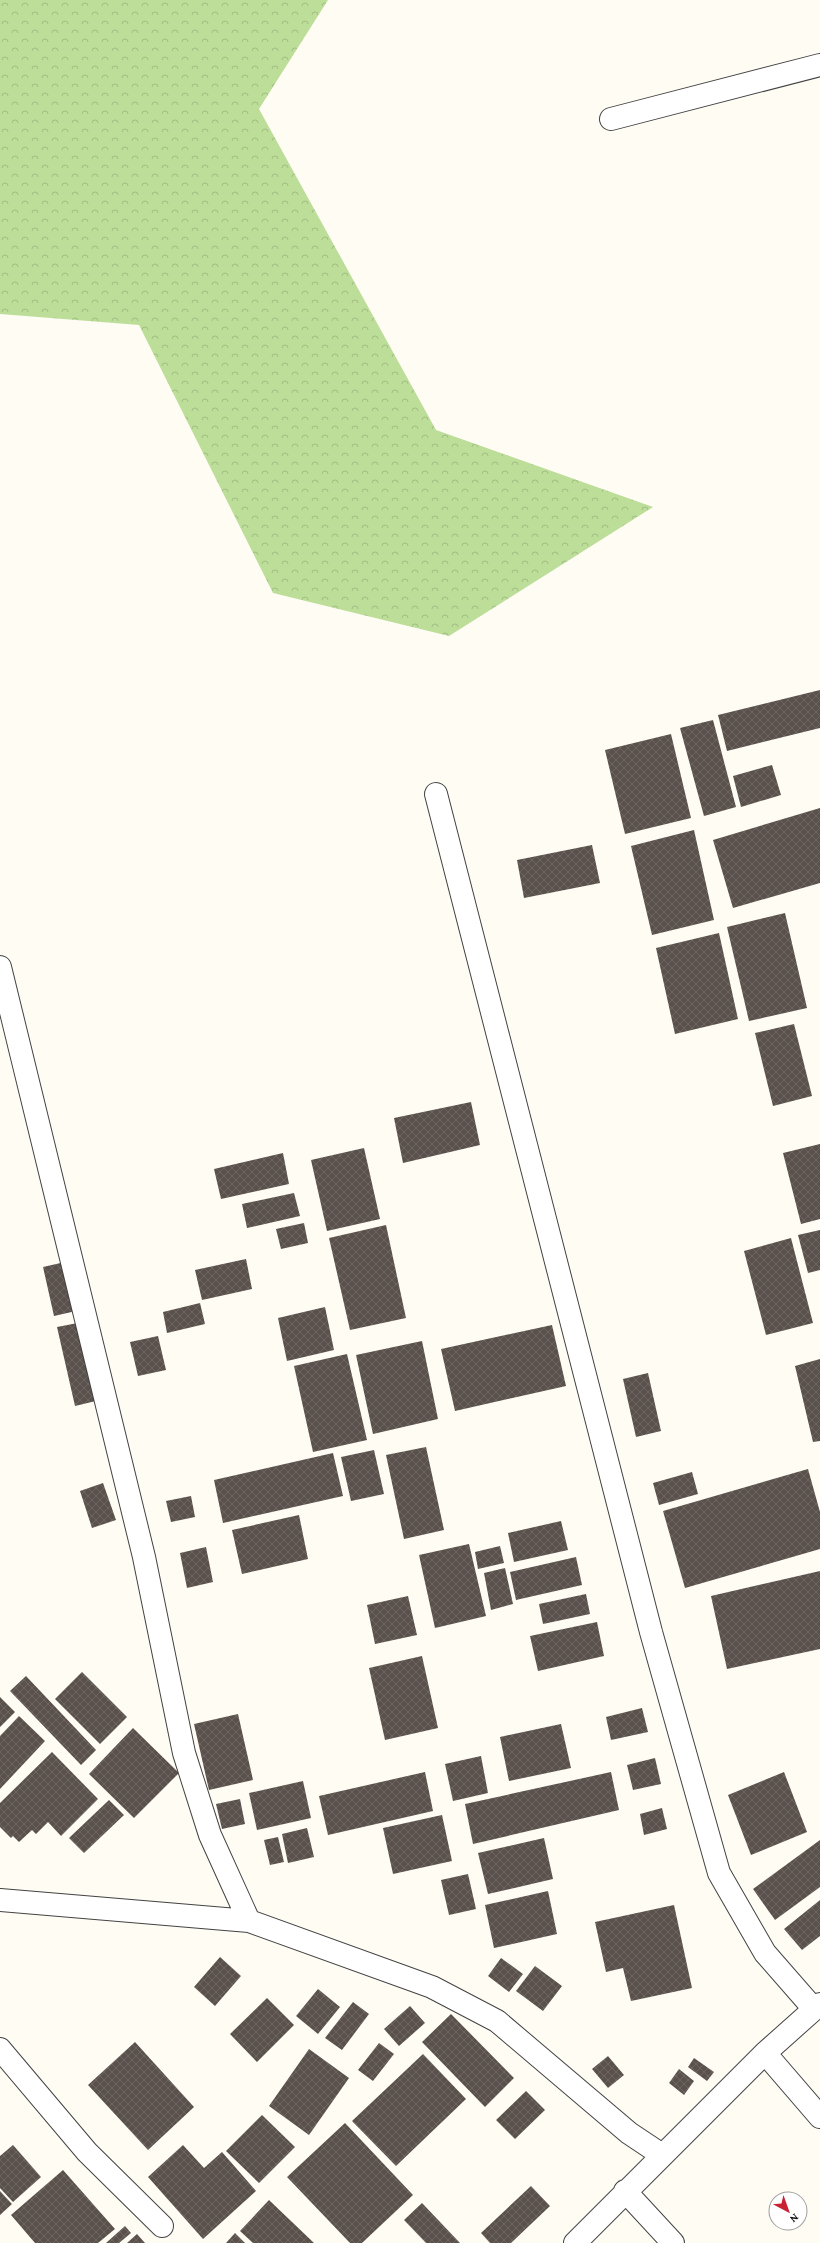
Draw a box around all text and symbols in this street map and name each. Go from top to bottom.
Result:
north arrow [768,2191,808,2231]
text: N [787,2212,801,2226]

